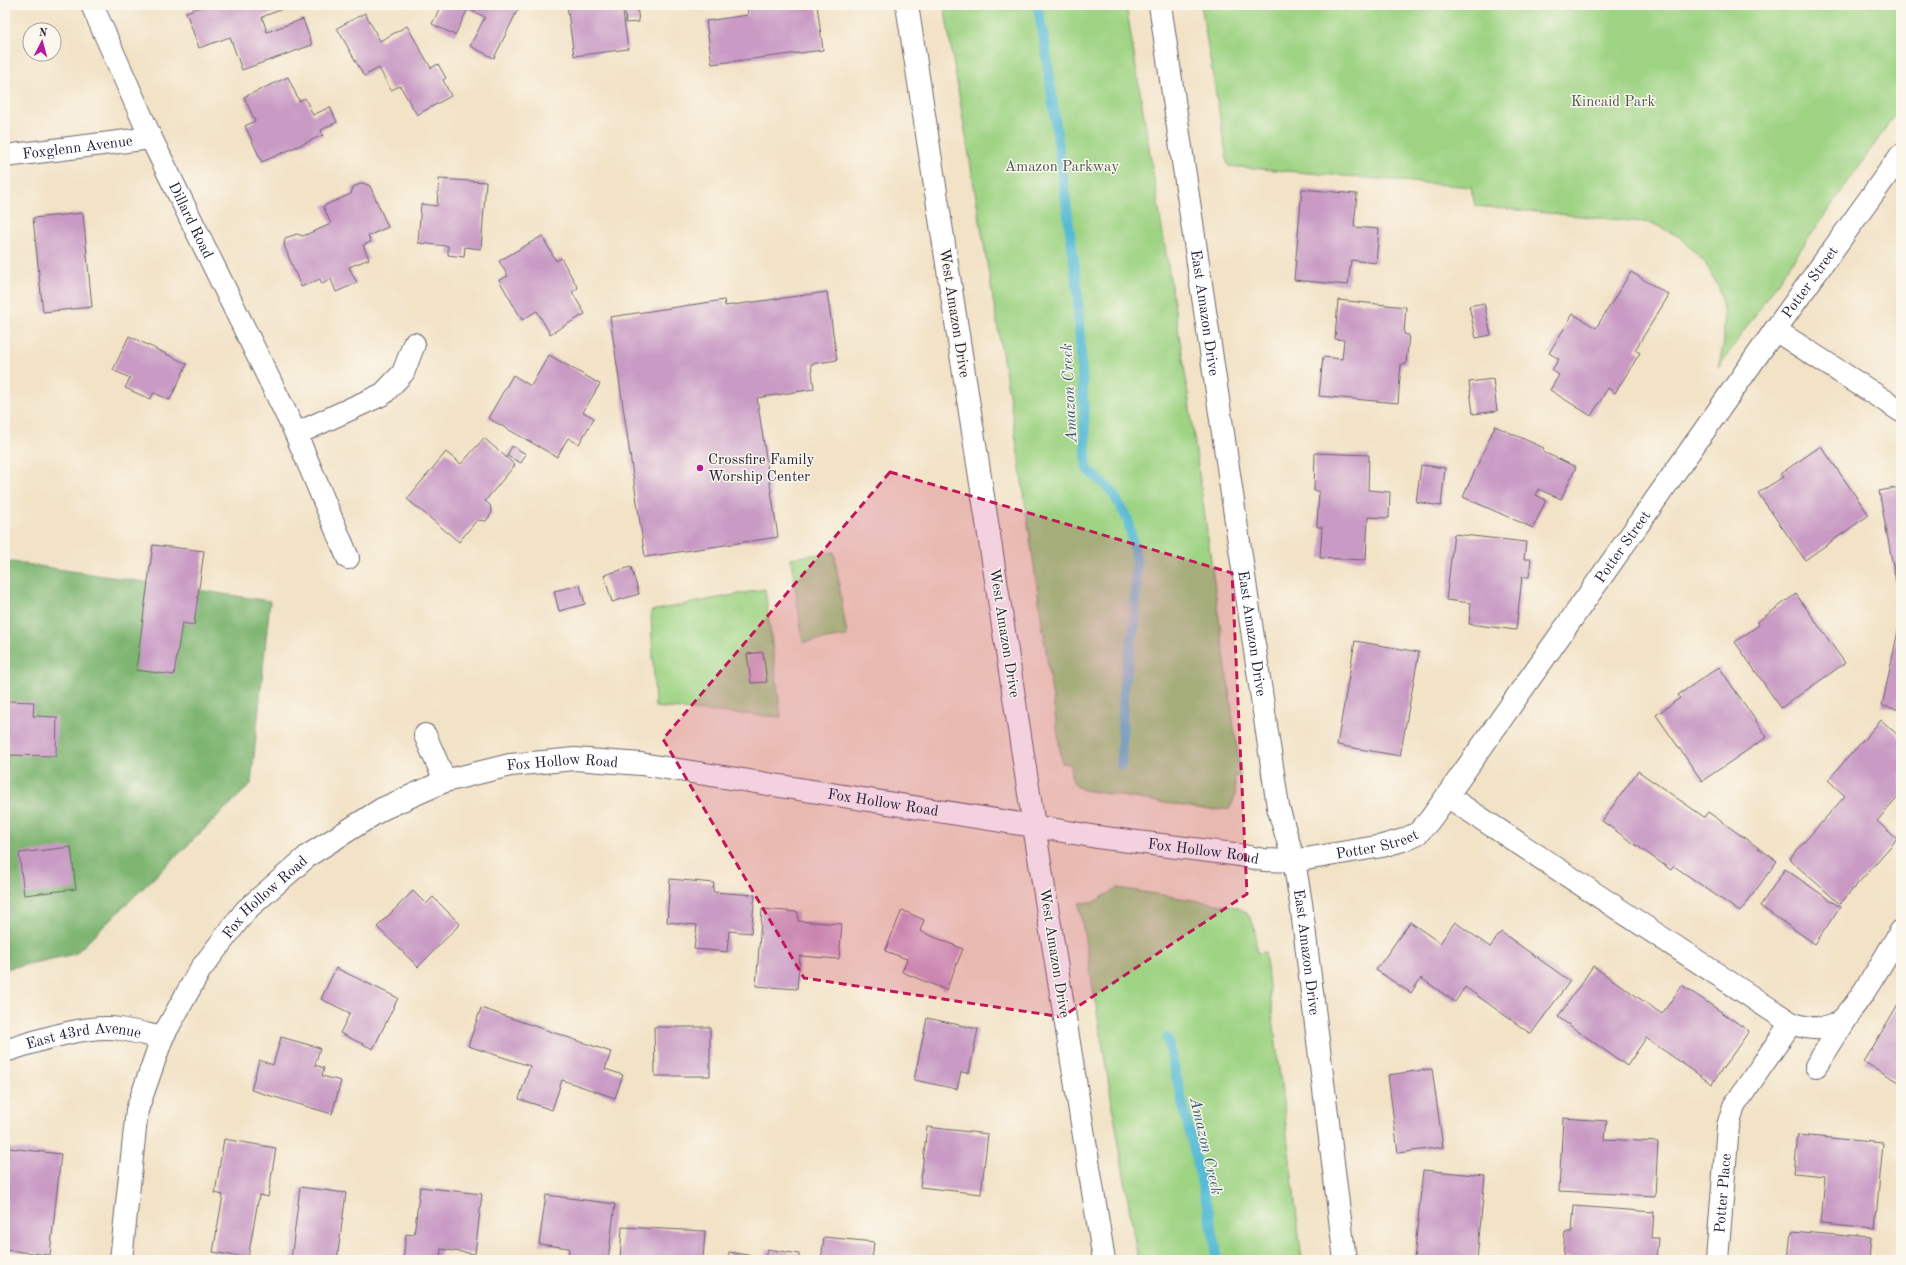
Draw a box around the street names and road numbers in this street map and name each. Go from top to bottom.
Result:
street label: Foxglenn Avenue [22,134,134,163]
street label: Dillard Road [165,180,215,262]
street label: Potter Street [1780,244,1842,322]
street label: West Amazon Drive [936,248,971,379]
street label: East Amazon Drive [1187,249,1220,377]
street label: Potter Street [1593,509,1654,586]
street label: West Amazon Drive [986,568,1021,699]
street label: East Amazon Drive [1234,570,1268,697]
street label: Fox Hollow Road [506,752,619,774]
street label: Fox Hollow Road [826,788,940,820]
street label: Potter Street [1335,828,1421,863]
street label: Fox Hollow Road [1147,837,1260,868]
street label: Fox Hollow Road [221,854,311,942]
street label: West Amazon Drive [1036,888,1071,1019]
street label: East Amazon Drive [1290,888,1321,1016]
street label: East 43rd Avenue [25,1022,143,1053]
street label: Potter Place [1713,1153,1735,1234]

